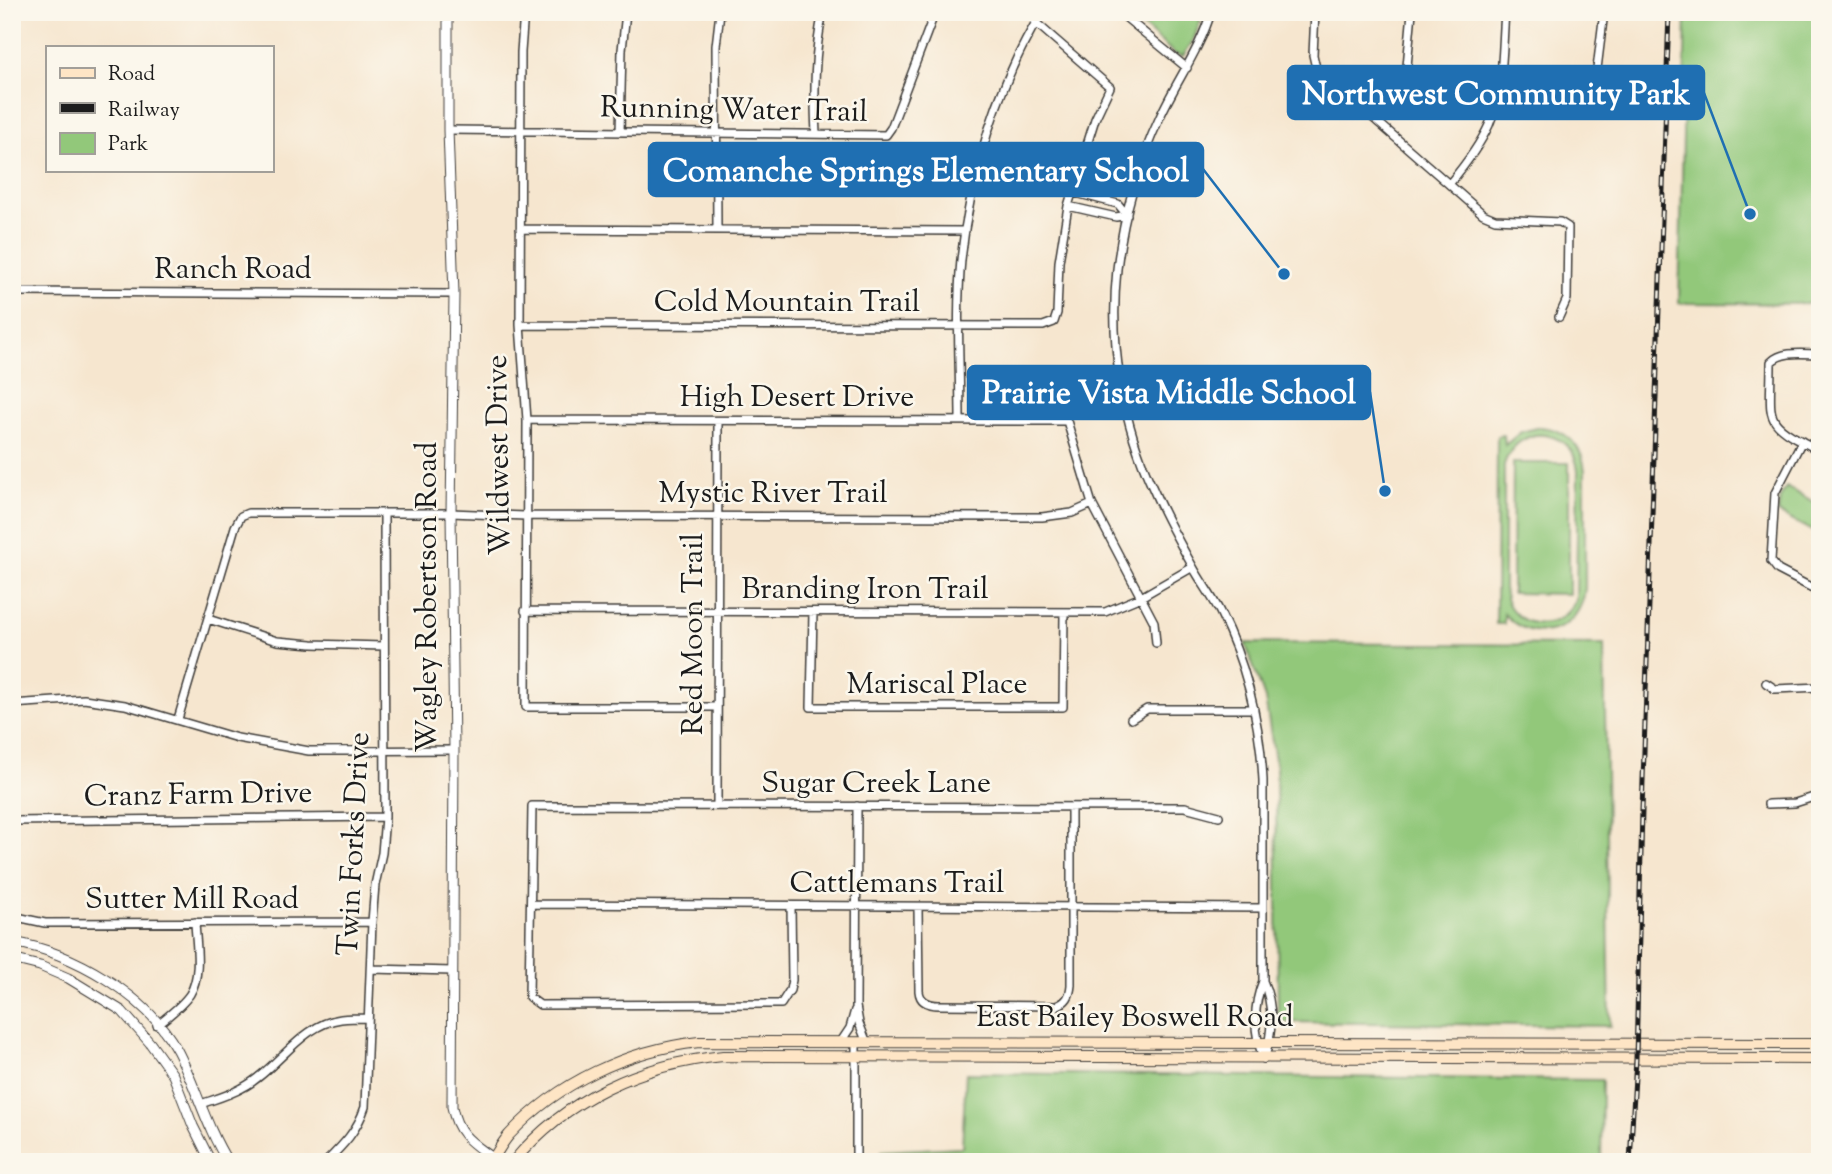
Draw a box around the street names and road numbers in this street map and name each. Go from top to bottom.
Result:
street label: Running Water Trail [600,87,868,135]
street label: Ranch Road [154,249,312,292]
street label: Cold Mountain Trail [654,282,920,325]
street label: Wildwest Drive [477,354,523,556]
street label: High Desert Drive [680,377,914,420]
street label: Wagley Robertson Road [407,441,450,752]
street label: Mystic River Trail [658,473,888,516]
street label: Red Moon Trail [673,533,716,735]
street label: Branding Iron Trail [741,569,989,612]
street label: Mariscal Place [847,664,1027,707]
street label: Twin Forks Drive [328,731,382,957]
street label: Sugar Creek Lane [761,763,991,806]
street label: Cranz Farm Drive [83,773,313,819]
street label: Cattlemans Trail [790,863,1004,906]
street label: Sutter Mill Road [85,879,299,922]
street label: East Bailey Boswell Road [976,997,1294,1040]

